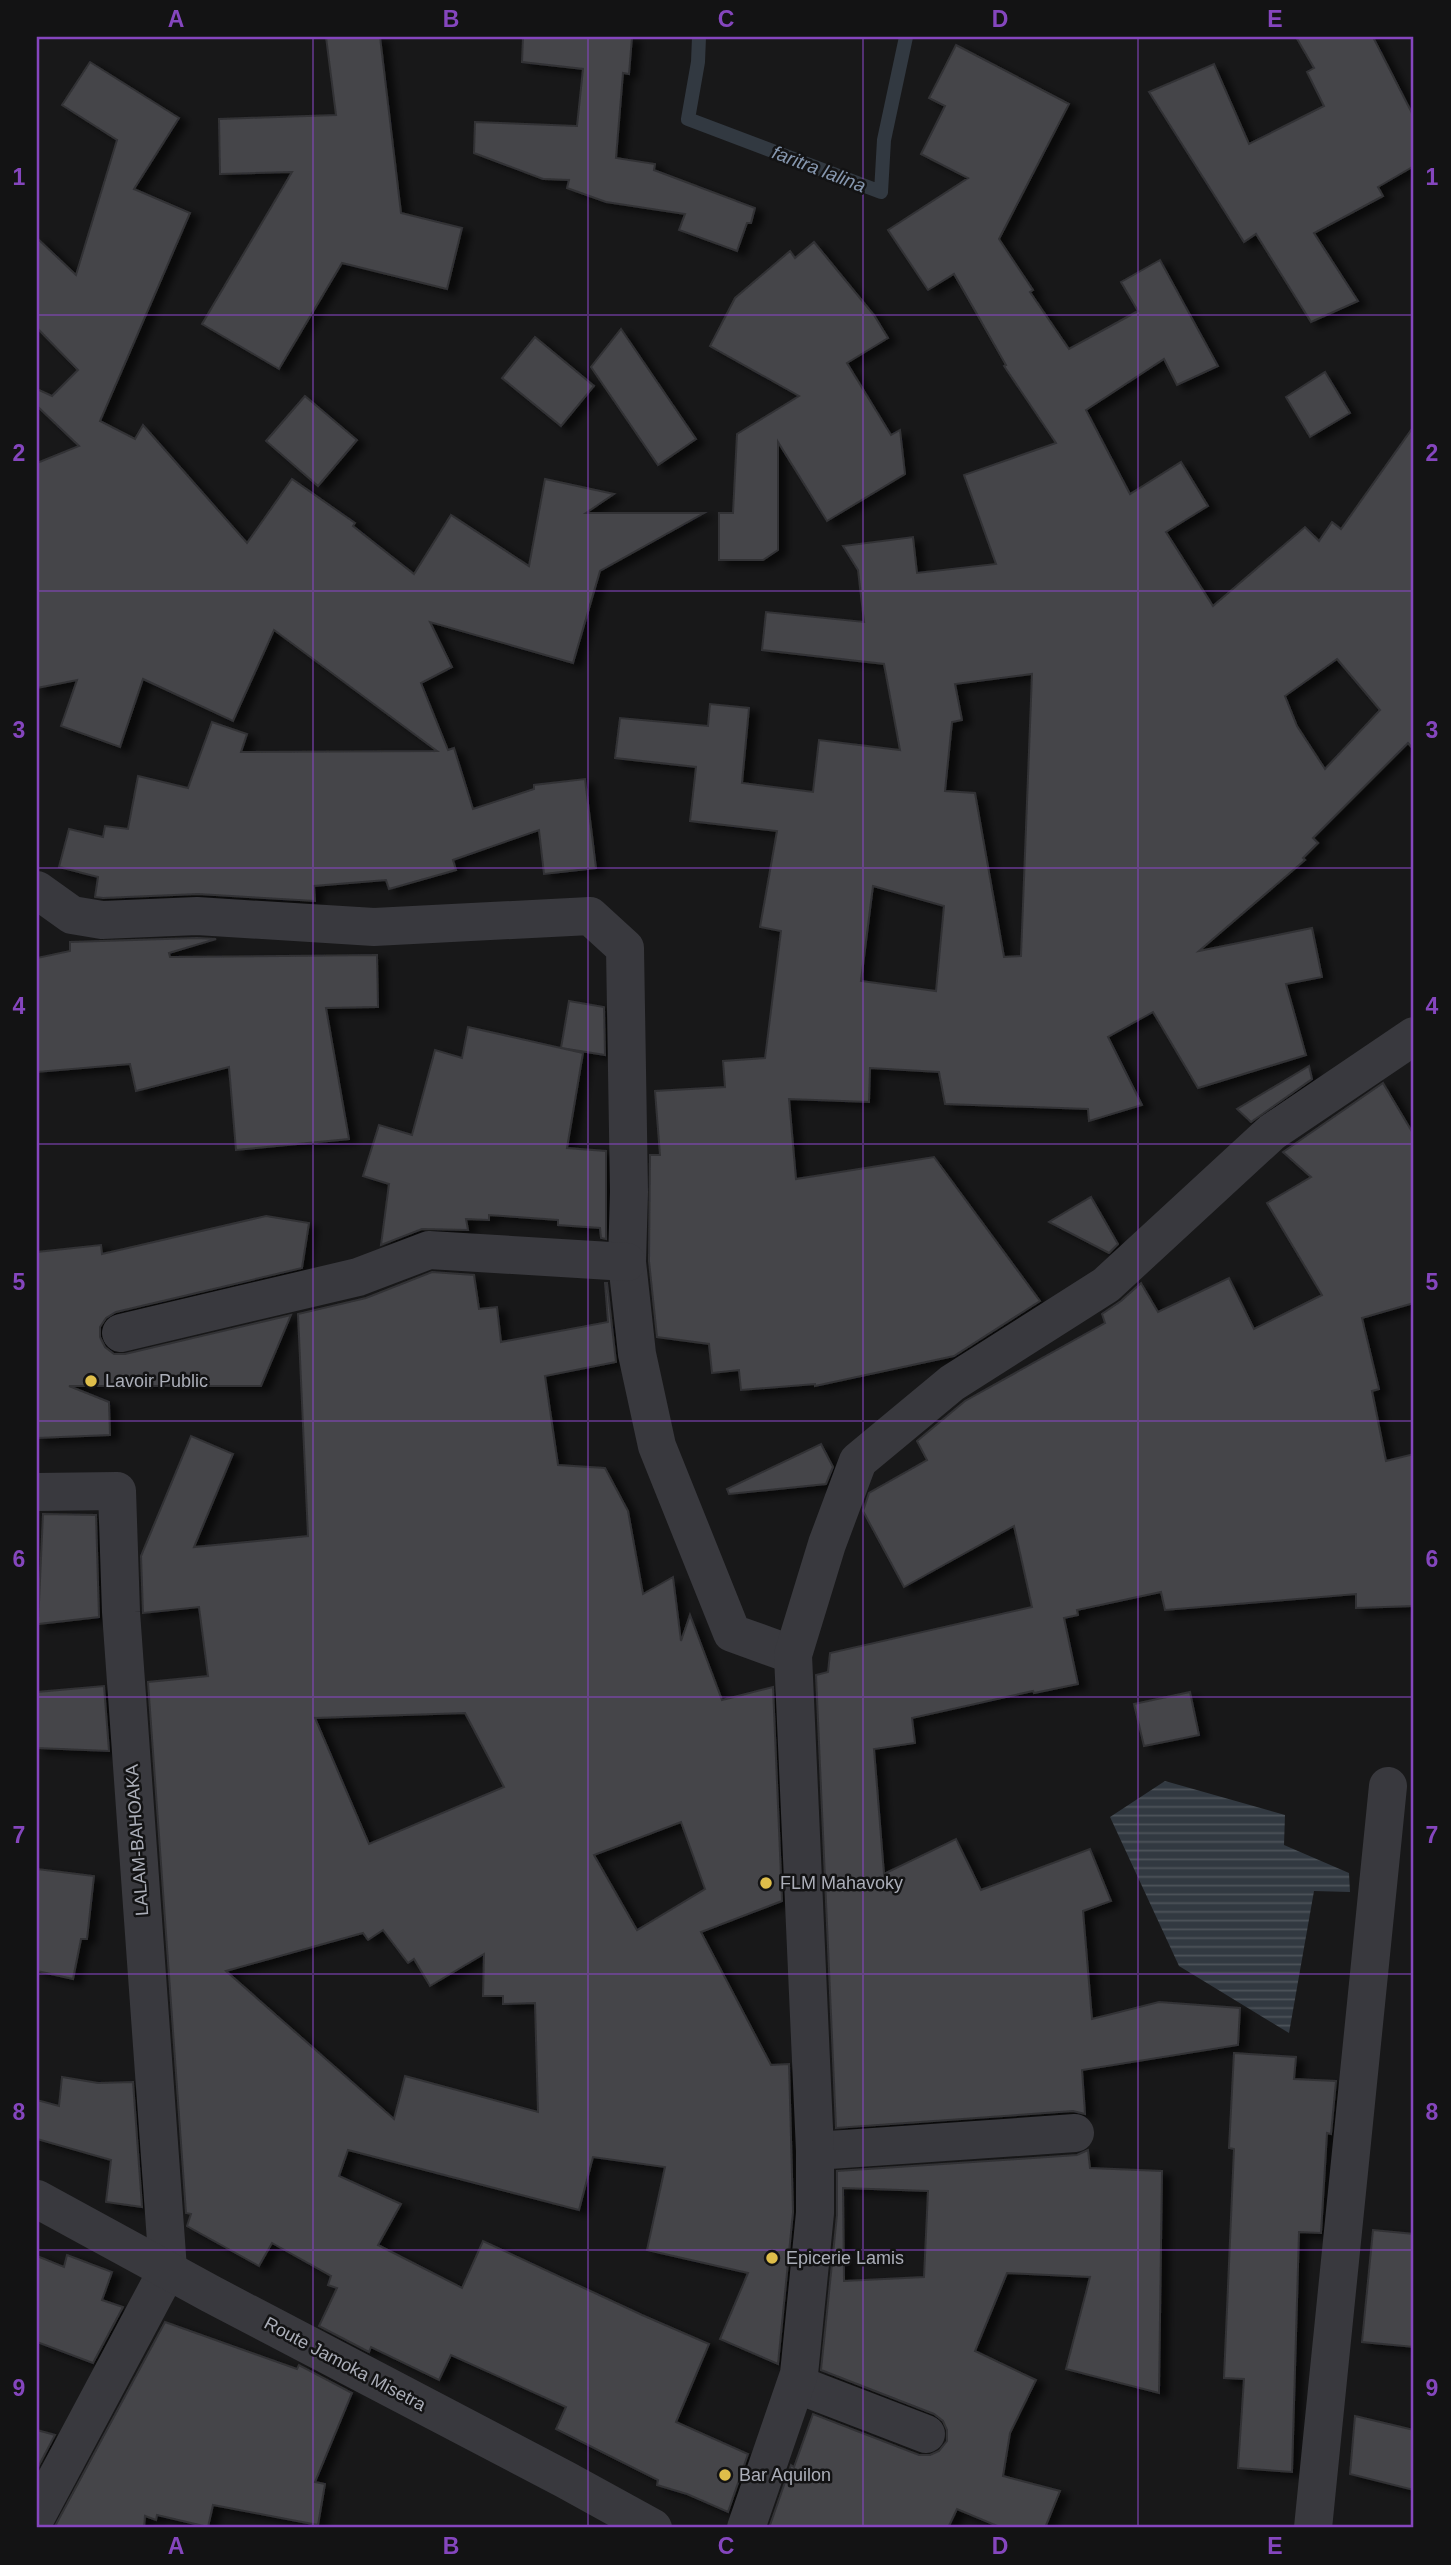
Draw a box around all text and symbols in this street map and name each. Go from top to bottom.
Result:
text: A [168,6,184,32]
text: B [443,6,459,32]
text: C [718,6,734,32]
text: D [992,6,1008,32]
text: E [1267,6,1283,32]
water label: faritra lalina [769,142,869,196]
text: 1 [13,164,26,190]
text: 1 [1426,164,1439,190]
text: 2 [13,440,25,466]
text: 2 [1426,440,1438,466]
text: 3 [13,717,25,743]
text: 3 [1426,717,1438,743]
text: 4 [13,993,26,1019]
text: 4 [1426,993,1439,1019]
text: 5 [13,1269,26,1295]
text: 5 [1426,1269,1439,1295]
place label: Lavoir Public [105,1371,208,1391]
marker: Lavoir Public [83,1373,99,1389]
text: 6 [13,1546,25,1572]
text: 6 [1426,1546,1438,1572]
street label: LALAM-BAHOAKA [122,1763,152,1917]
text: 7 [13,1822,25,1848]
text: 7 [1426,1822,1438,1848]
place label: FLM Mahavoky [780,1873,903,1893]
marker: FLM Mahavoky [758,1875,774,1891]
text: 8 [13,2099,26,2125]
text: 8 [1426,2099,1439,2125]
place label: Epicerie Lamis [786,2248,904,2268]
marker: Epicerie Lamis [764,2250,780,2266]
street label: Route Jamoka Misetra [261,2313,430,2416]
text: 9 [13,2375,25,2401]
text: 9 [1426,2375,1438,2401]
place label: Bar Aquilon [739,2465,831,2485]
marker: Bar Aquilon [717,2467,733,2483]
text: A [168,2533,184,2559]
text: B [443,2533,459,2559]
text: C [718,2533,734,2559]
text: D [992,2533,1008,2559]
text: E [1267,2533,1283,2559]

